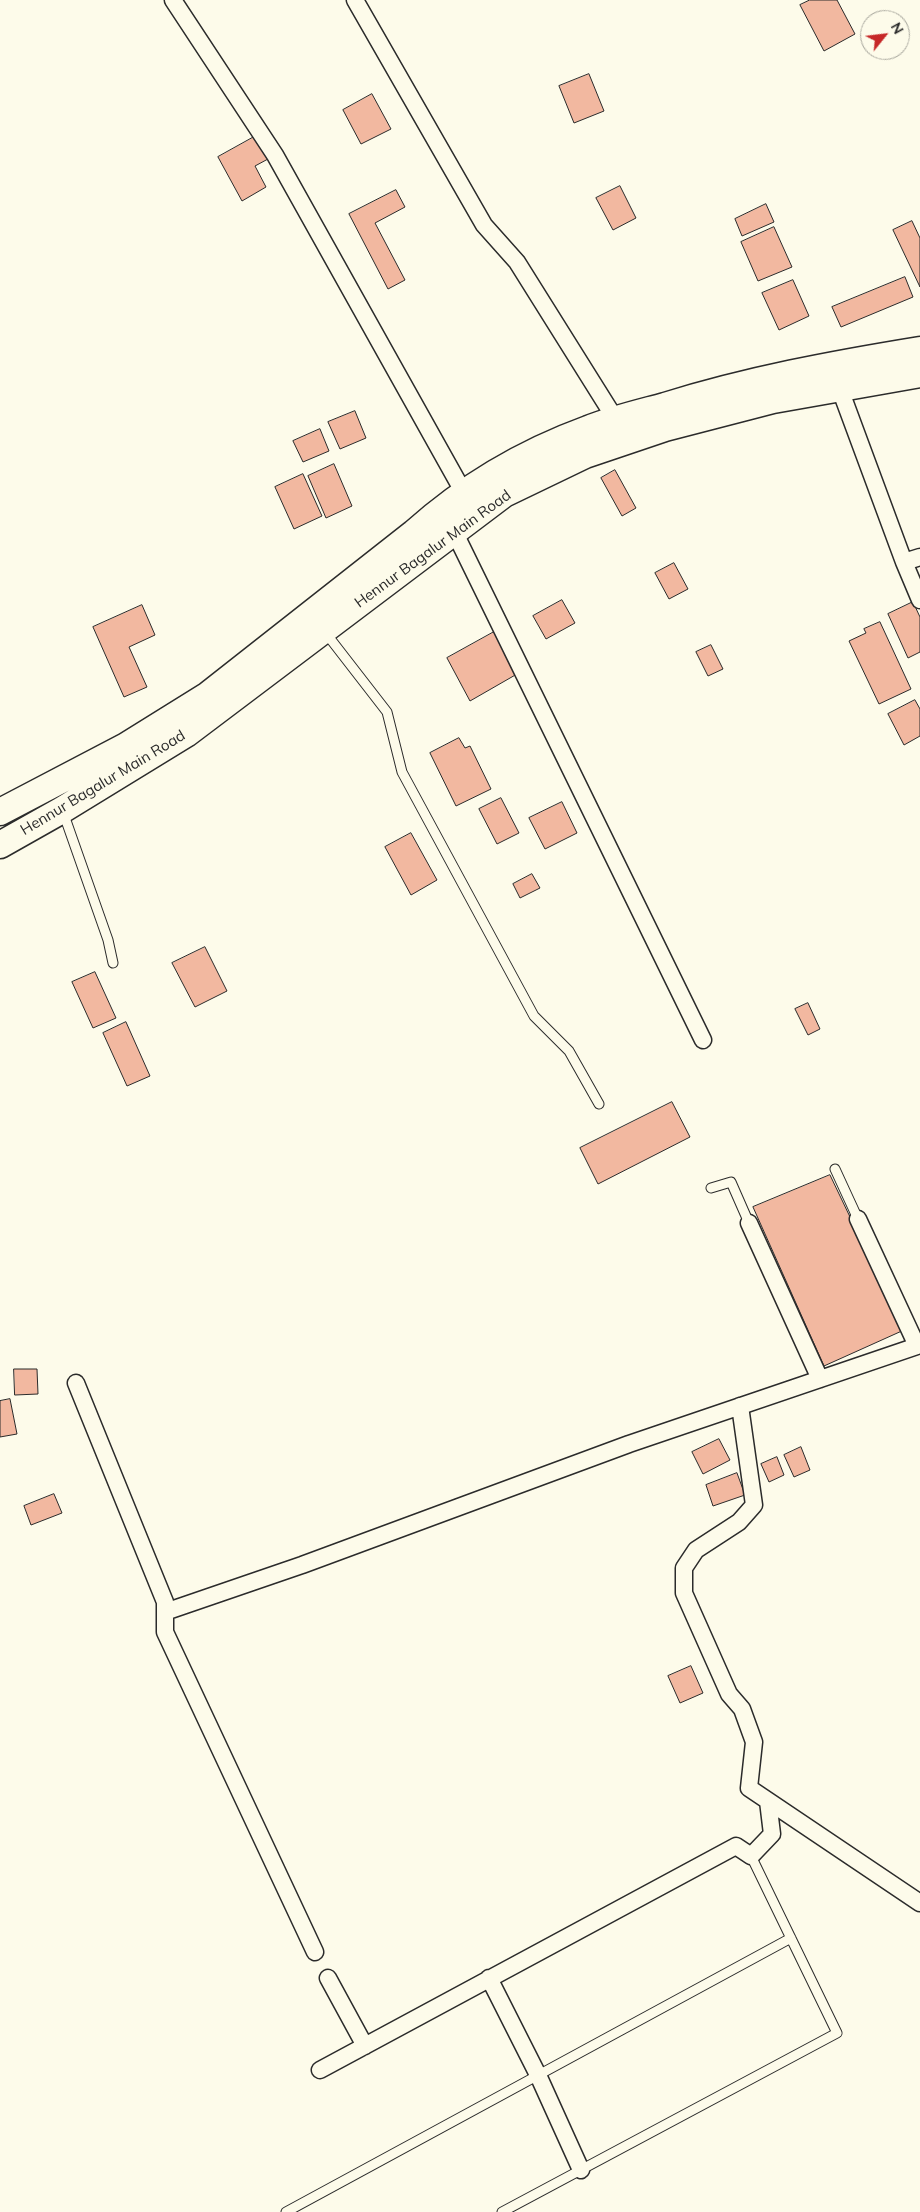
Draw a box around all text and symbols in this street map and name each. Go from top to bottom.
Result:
north arrow [860,10,910,60]
text: N [887,19,908,37]
street label: Hennur Bagalur Main Road [351,486,515,612]
street label: Hennur Bagalur Main Road [17,727,189,839]

